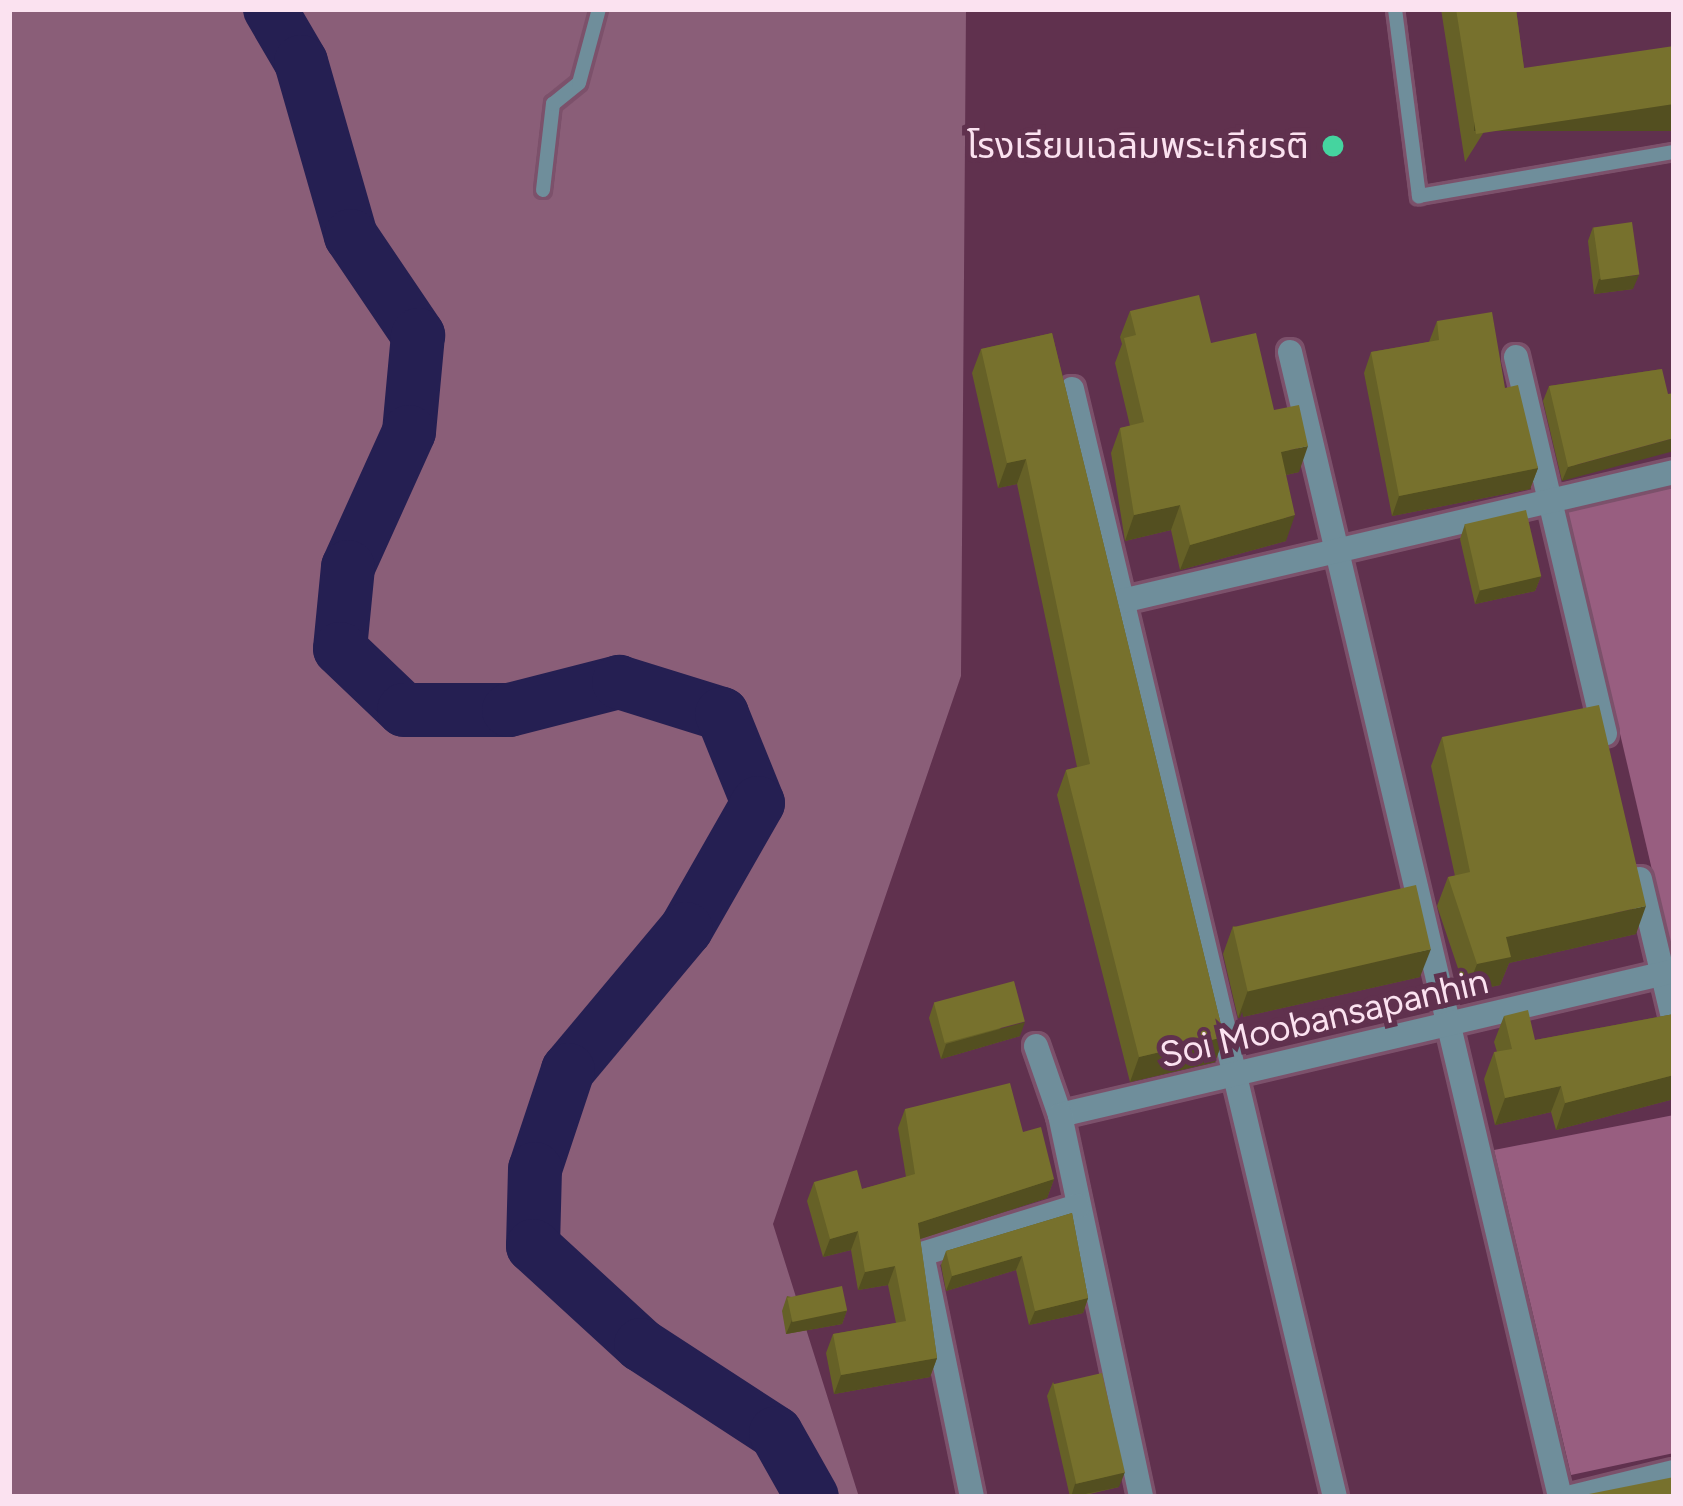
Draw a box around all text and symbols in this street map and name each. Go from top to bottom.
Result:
place label: โรงเรียนเฉลิมพระเกียรติ [967,124,1309,168]
marker: โรงเรียนเฉลิมพระเกียรติ [1320,133,1346,159]
street label: Soi Moobansapanhin [1156,959,1492,1077]

